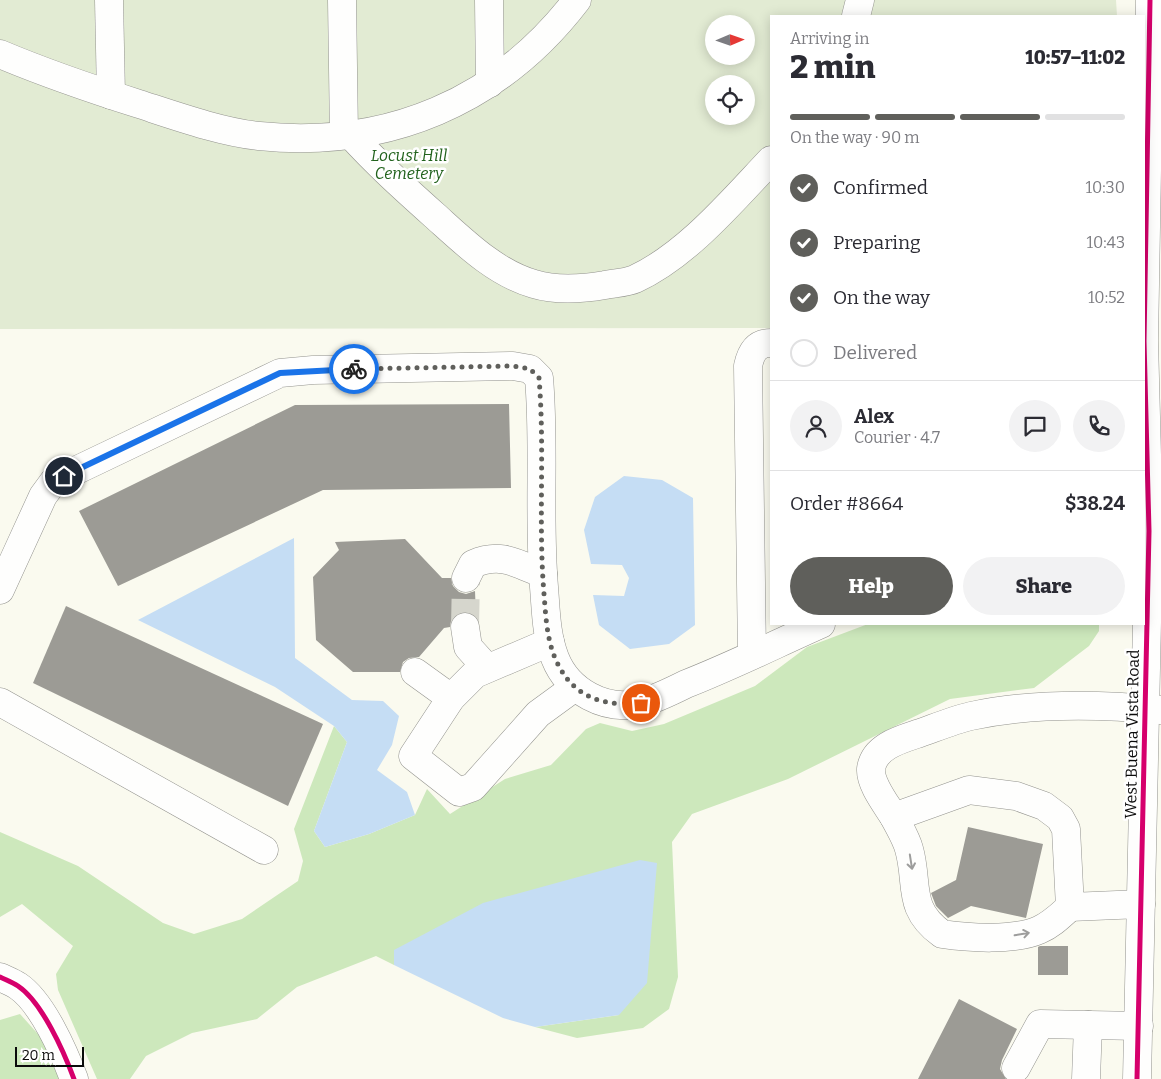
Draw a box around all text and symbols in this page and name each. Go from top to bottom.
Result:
north arrow [705,15,755,65]
map controls [705,15,755,125]
text: Arriving in [790,29,869,48]
text: 10:57–11:02 [1025,46,1125,69]
text: 2 min [790,48,876,86]
button: locate [705,75,755,125]
text: On the way · 90 m [790,128,920,147]
park label: Locust Hill Cemetery [371,146,447,183]
icon: check [790,174,818,202]
text: Confirmed [833,176,928,199]
text: 10:30 [1085,178,1125,197]
icon: check [790,229,818,257]
text: Preparing [833,231,921,254]
text: 10:43 [1086,233,1125,252]
icon: check [790,284,818,312]
text: On the way [833,286,930,309]
text: 10:52 [1088,288,1125,307]
text: Delivered [833,341,917,364]
courier [329,344,379,394]
icon: bike [340,355,368,383]
button: person [790,400,842,452]
button: chat [1009,400,1061,452]
button: phone [1073,400,1125,452]
text: Alex [854,405,894,428]
text: Courier · 4.7 [854,428,940,447]
pin [43,455,85,497]
icon: home [50,462,78,490]
text: Order #8664 [790,492,903,515]
text: $38.24 [1065,492,1125,515]
button: Help [790,557,953,615]
button: Share [963,557,1125,615]
street label: West Buena Vista Road [1121,649,1143,819]
pin [620,682,662,724]
icon: bag [627,689,655,717]
one-way arrow [906,854,916,870]
one-way arrow [1013,929,1029,939]
scale bar [15,1044,84,1067]
text: 20 m [22,1047,55,1064]

